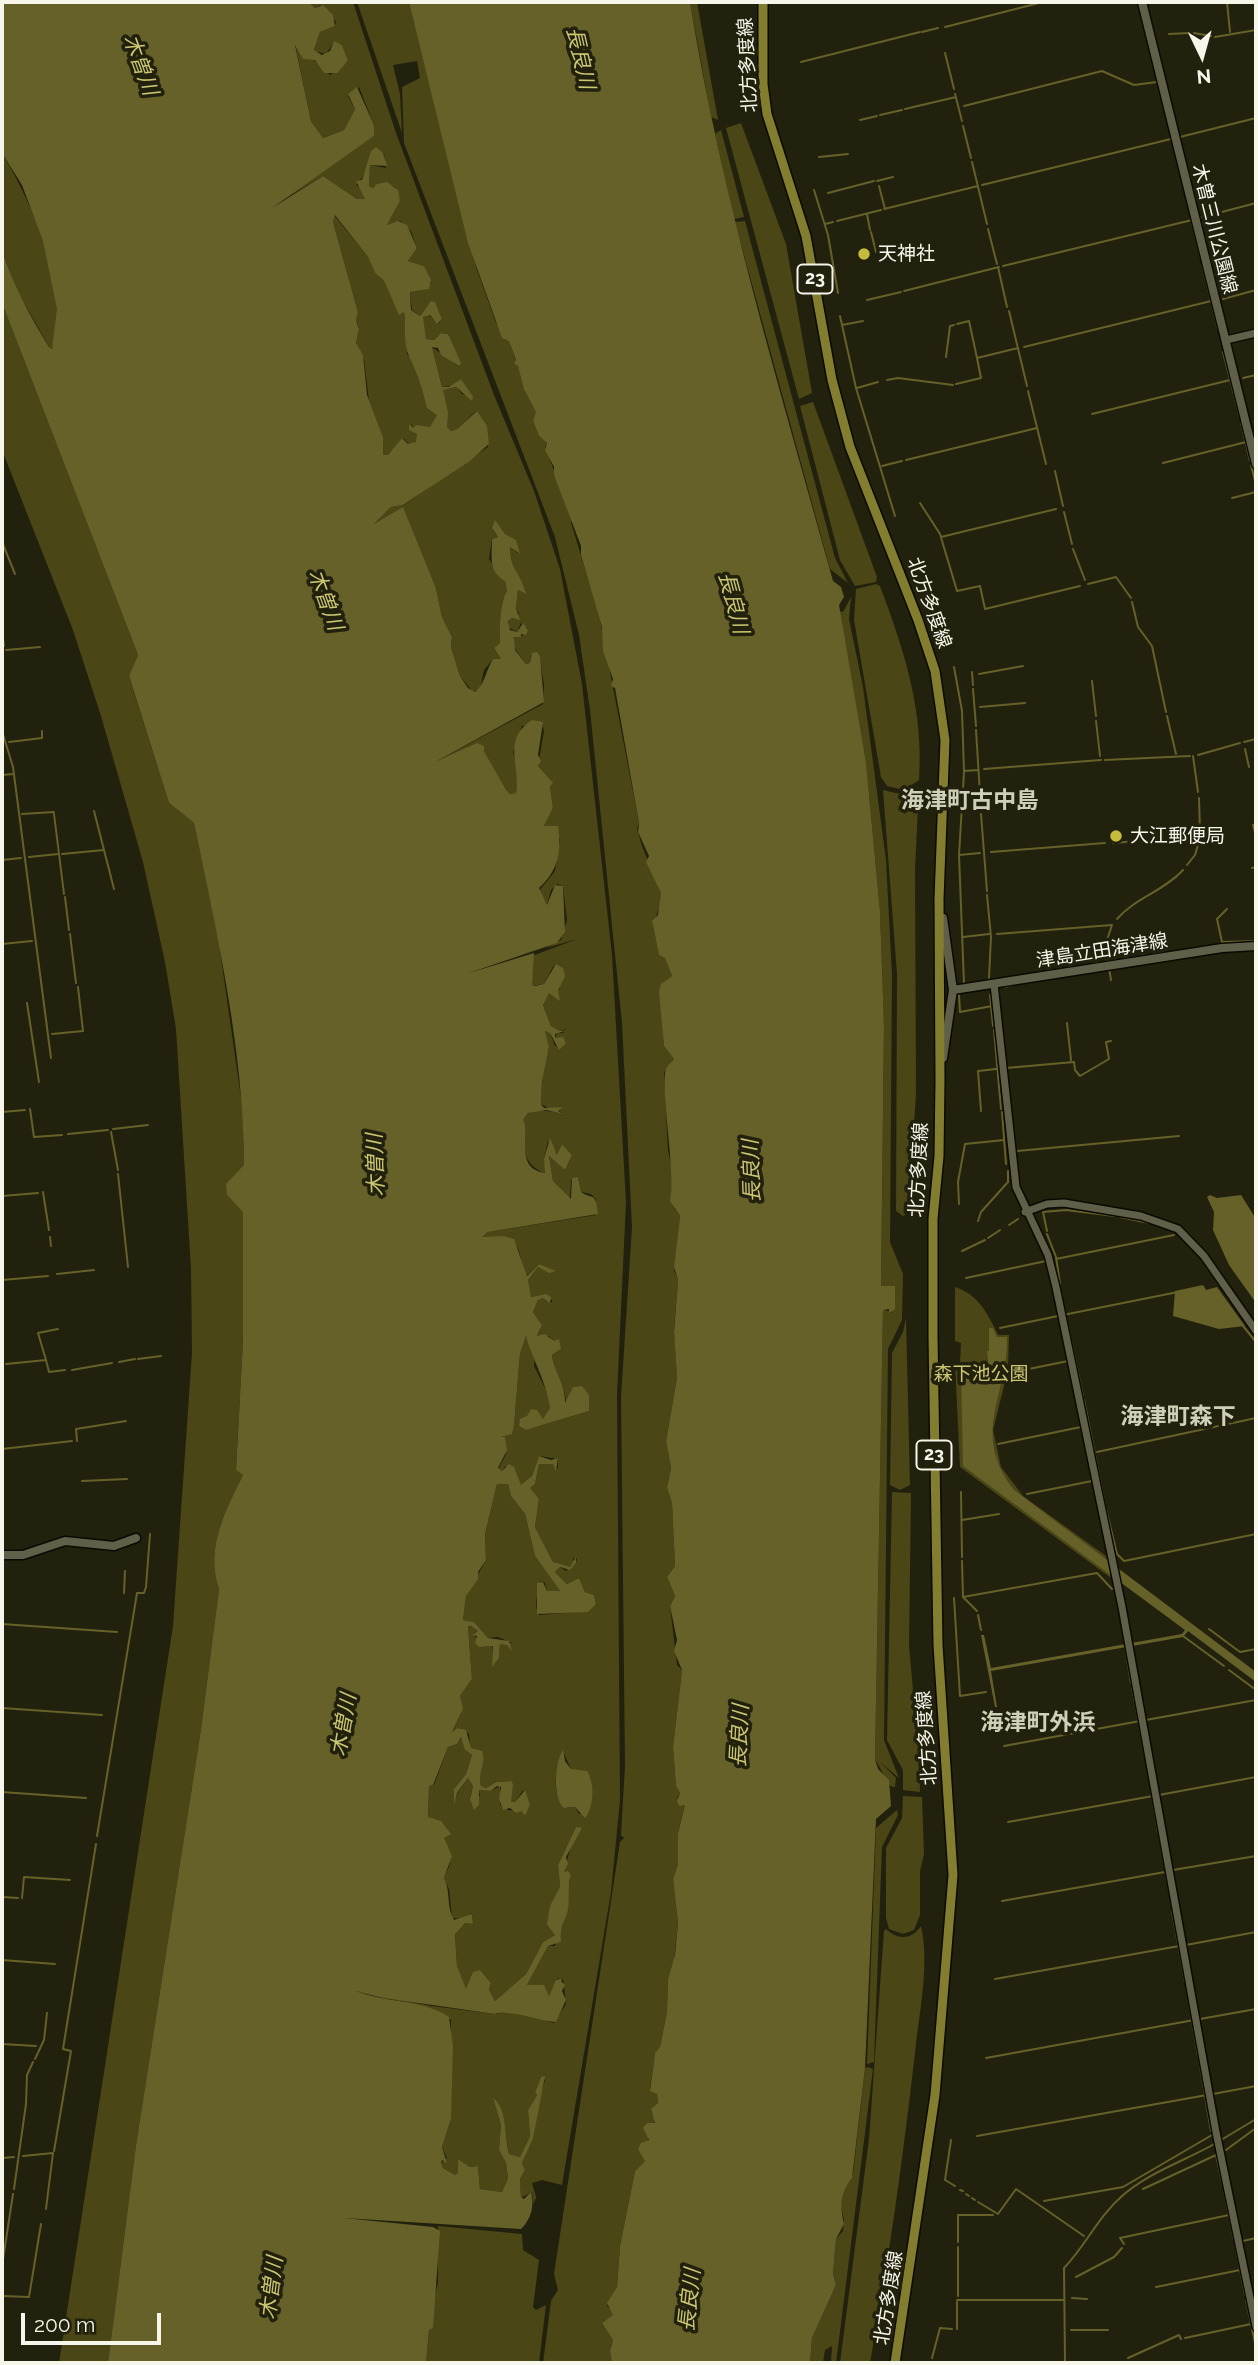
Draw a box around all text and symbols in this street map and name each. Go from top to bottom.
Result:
street label: 北方多度線 [734,17,762,113]
north arrow [1167,21,1237,91]
water label: 長良川 [561,24,599,92]
water label: 木曽川 [117,31,163,99]
text: N [1196,65,1212,89]
street label: 木曽三川公園線 [1187,162,1241,296]
place label: 天神社 [878,243,935,265]
marker: 天神社 [856,246,872,262]
road number: 23 [798,264,832,293]
street label: 北方多度線 [902,554,956,652]
water label: 木曽川 [302,566,348,634]
water label: 長良川 [713,569,753,637]
district label: 海津町古中島 [901,787,1039,815]
place label: 大江郵便局 [1130,825,1225,847]
marker: 大江郵便局 [1108,828,1124,844]
street label: 津島立田海津線 [1035,929,1169,973]
street label: 北方多度線 [905,1122,933,1218]
water label: 木曽川 [362,1133,390,1197]
water label: 長良川 [738,1139,766,1203]
park label: 森下池公園 [934,1363,1028,1385]
district label: 海津町森下 [1121,1403,1235,1431]
road number: 23 [916,1440,951,1470]
street label: 北方多度線 [912,1690,942,1786]
water label: 木曽川 [326,1692,362,1758]
water label: 長良川 [726,1704,754,1768]
district label: 海津町外浜 [981,1709,1095,1737]
street label: 北方多度線 [870,2249,908,2347]
water label: 木曽川 [256,2255,288,2321]
water label: 長良川 [674,2267,706,2333]
scale bar [24,2298,164,2342]
text: 200 m [34,2312,95,2337]

